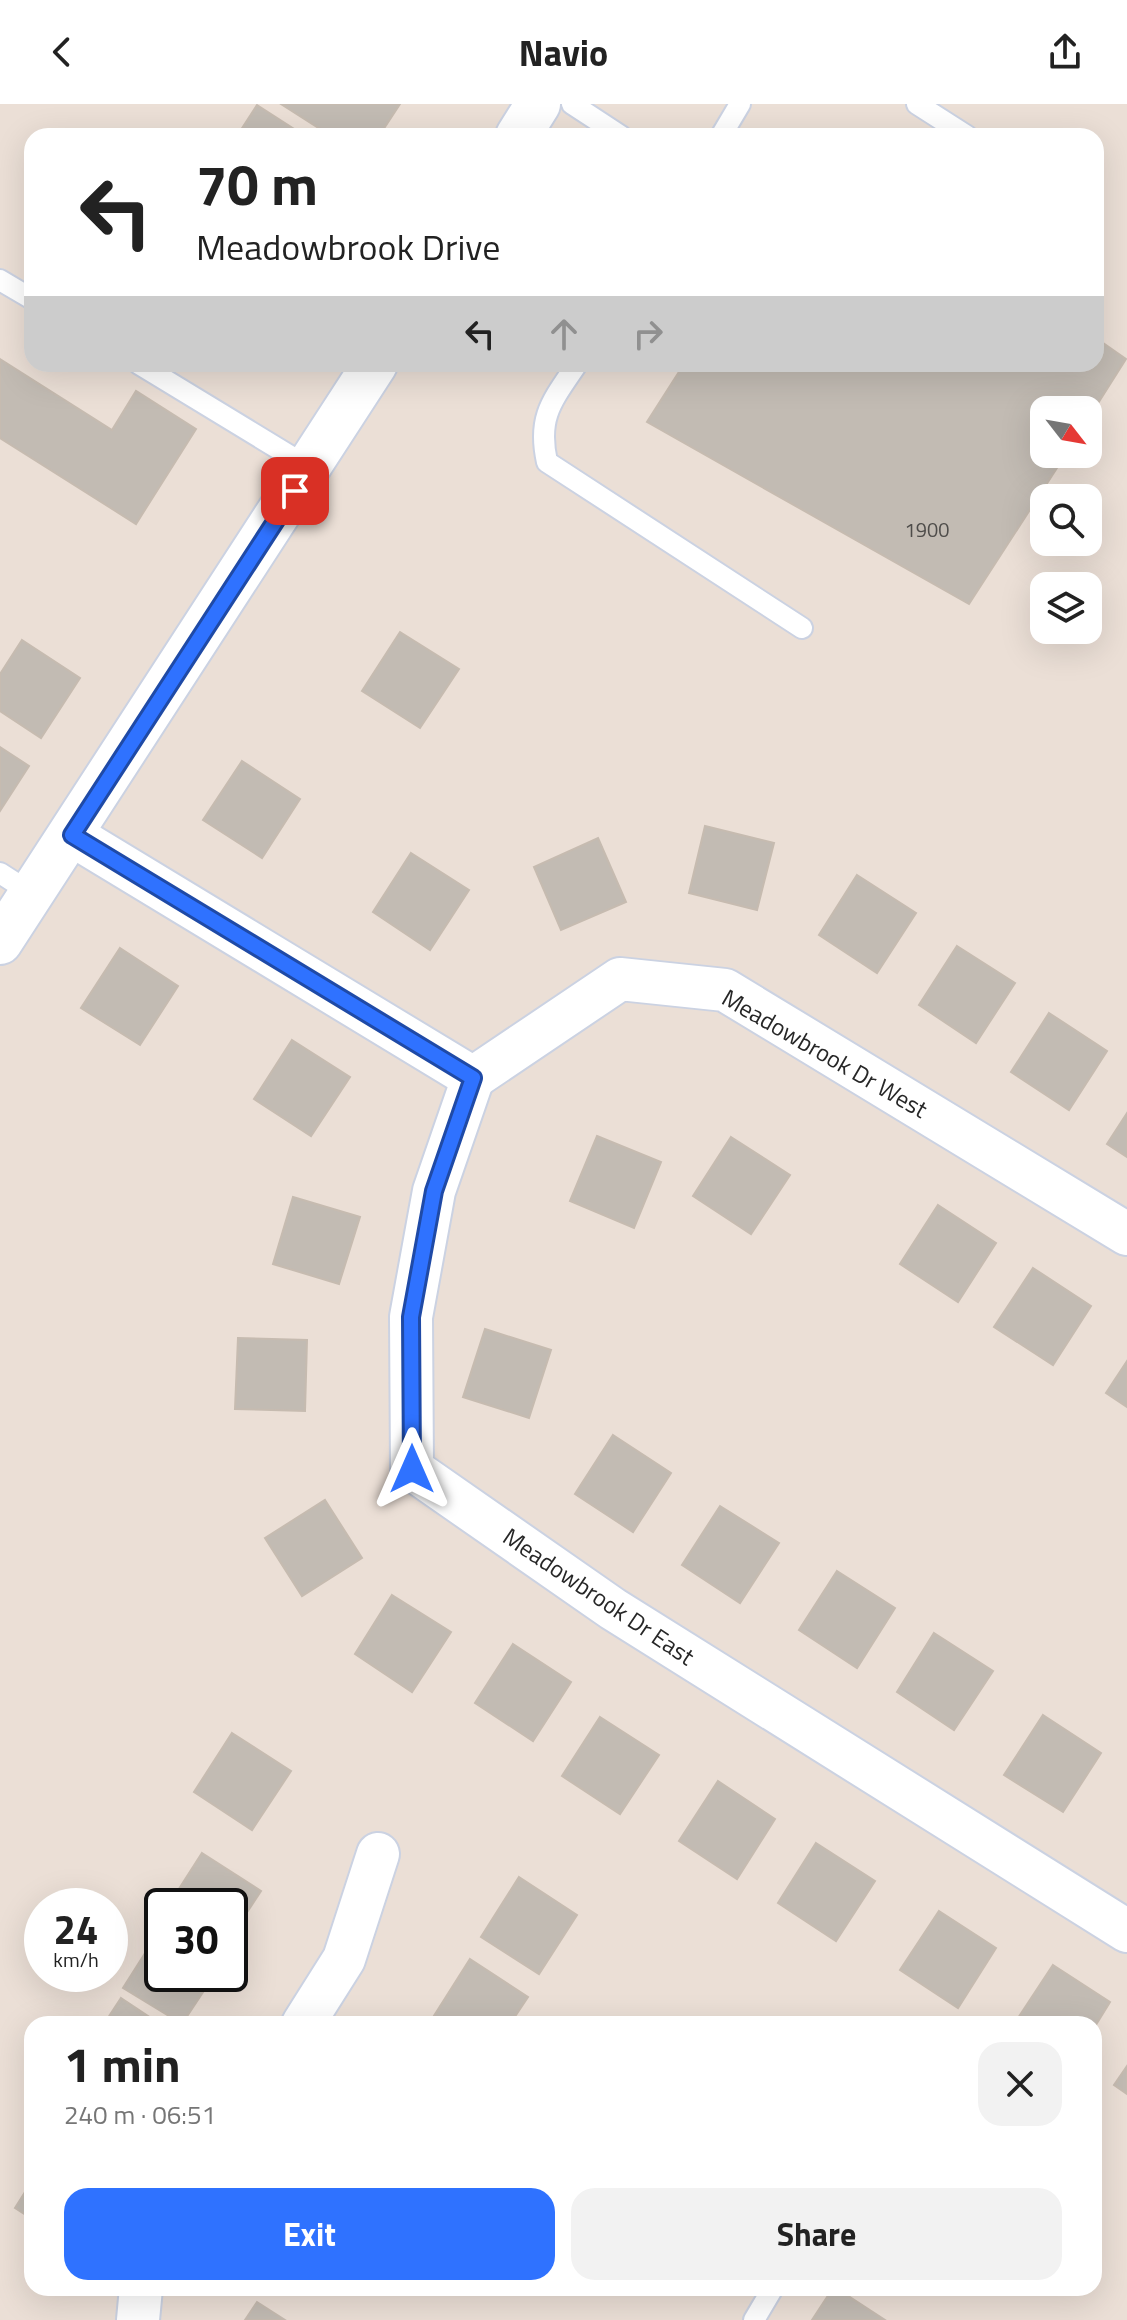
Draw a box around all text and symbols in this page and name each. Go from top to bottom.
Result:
text: Navio [519,25,608,80]
icon: back [40,30,84,74]
icon: share [1043,30,1087,74]
text: 70 m [196,142,318,227]
icon: left [64,160,168,264]
text: Meadowbrook Drive [196,219,501,274]
icon: left [458,312,502,356]
icon: ahead [542,312,586,356]
icon: right [626,312,670,356]
north arrow [1030,396,1102,468]
map controls [1030,396,1102,644]
pin [261,457,329,525]
icon: arrive [273,469,317,513]
button: search [1030,484,1102,556]
house number: 1900 [905,514,949,545]
button: layers [1030,572,1102,644]
street label: Meadowbrook Dr West [716,979,935,1127]
position arrow [370,1427,454,1511]
street label: Meadowbrook Dr East [496,1518,703,1674]
speed limit sign: 30 [144,1888,248,1992]
text: 24 [54,1899,98,1960]
text: km/h [53,1944,99,1975]
text: 1 min [64,2028,181,2101]
button: close [978,2042,1062,2126]
text: 240 m · 06:51 [64,2095,216,2134]
button: Exit [64,2188,555,2280]
button: Share [571,2188,1062,2280]

